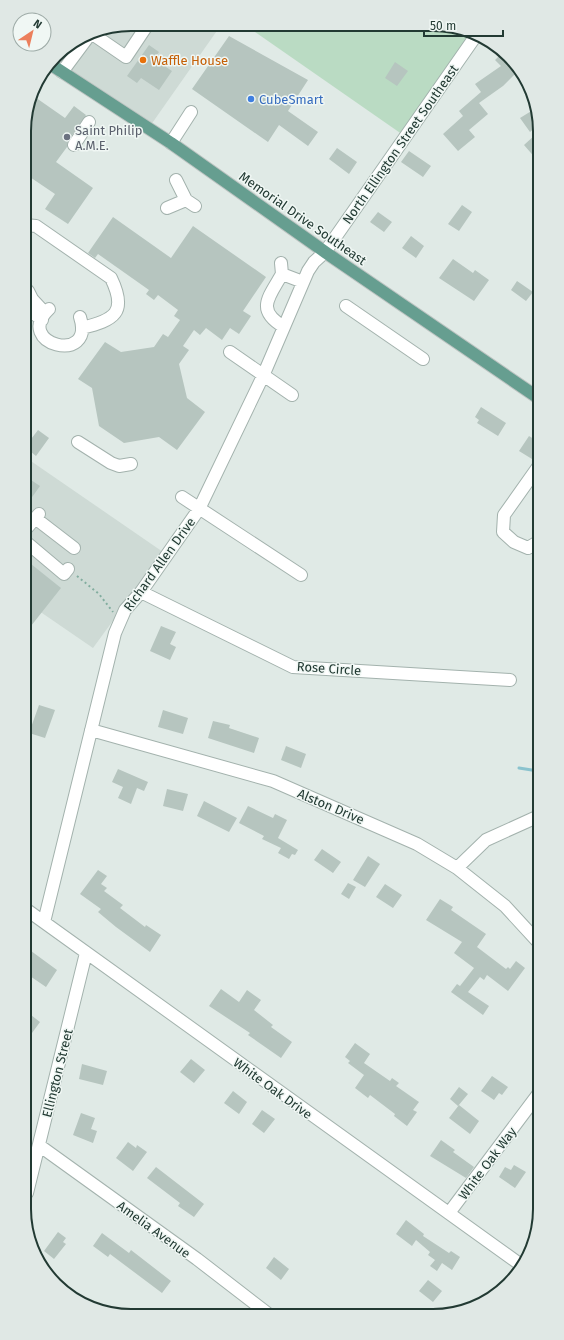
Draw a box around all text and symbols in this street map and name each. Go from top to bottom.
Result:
north arrow [12,12,52,52]
scale bar [424,12,503,38]
text: N [31,17,44,32]
text: 50 m [430,19,456,33]
place label: Waffle House [151,53,228,68]
marker: Waffle House [138,55,148,65]
street label: North Ellington Street Southeast [340,62,461,227]
place label: CubeSmart [259,92,324,107]
marker: CubeSmart [246,94,256,104]
place label: Saint Philip A.M.E. [75,123,142,153]
marker: Saint Philip A.M.E. [62,132,72,142]
street label: Memorial Drive Southeast [236,169,369,268]
street label: Richard Allen Drive [120,515,198,614]
street label: Rose Circle [296,659,362,678]
street label: Alston Drive [295,786,366,827]
street label: Ellington Street [39,1027,76,1119]
street label: White Oak Drive [230,1055,315,1122]
street label: White Oak Way [455,1124,520,1202]
street label: Amelia Avenue [114,1198,193,1261]

